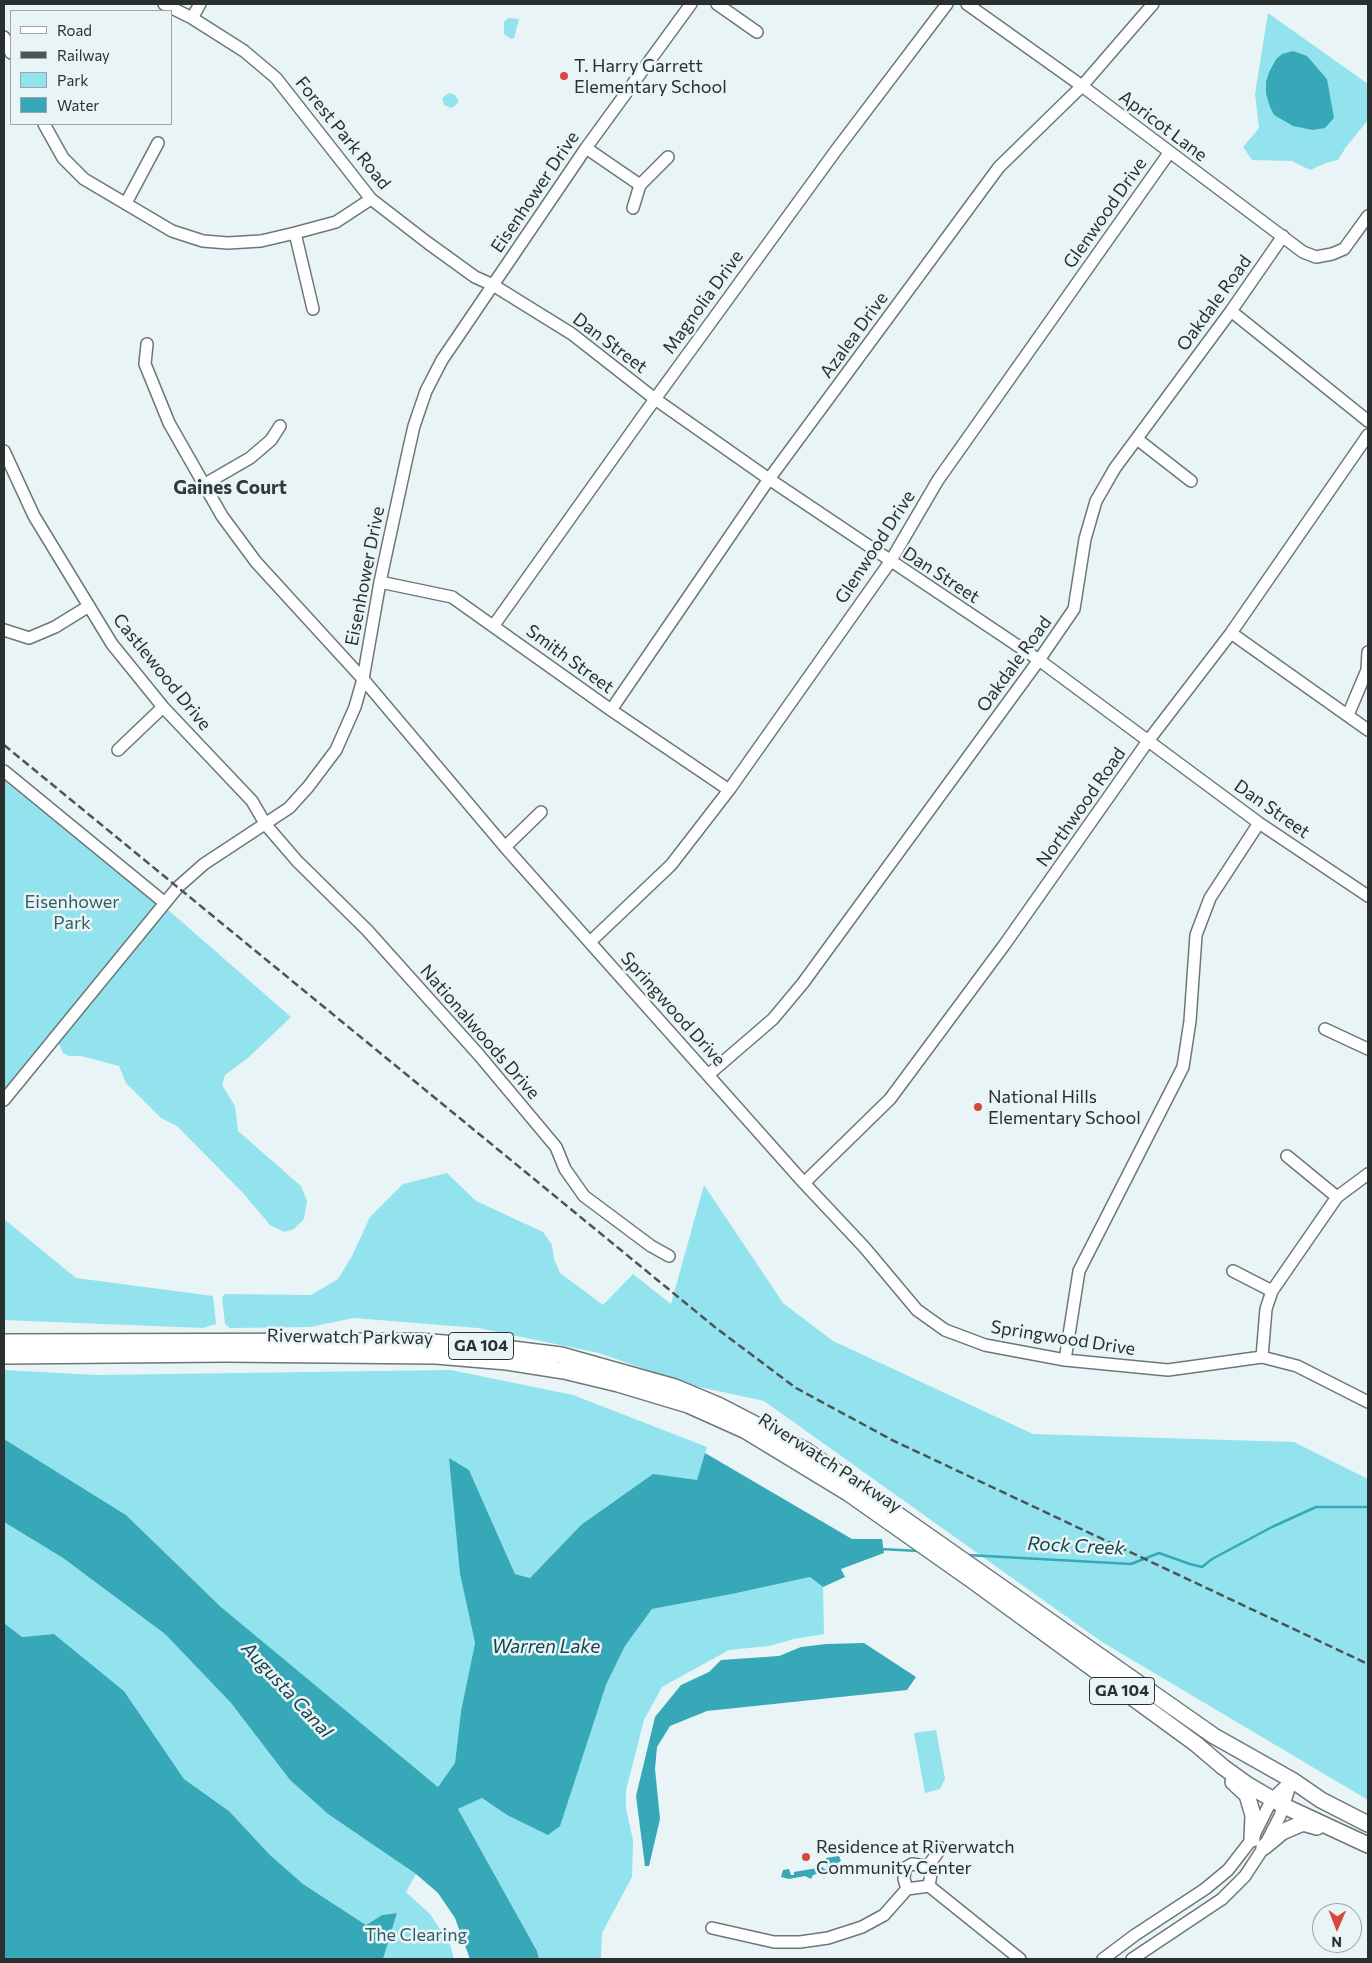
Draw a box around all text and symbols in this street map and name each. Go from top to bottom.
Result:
legend [10,10,172,125]
text: Road [57,21,92,39]
text: Railway [57,46,110,64]
place label: T. Harry Garrett Elementary School [574,55,727,98]
marker: T. Harry Garrett Elementary School [558,70,570,82]
text: Park [57,71,88,89]
street label: Forest Park Road [291,72,395,194]
street label: Apricot Lane [1115,86,1211,166]
text: Water [57,96,99,114]
street label: Eisenhower Drive [486,127,584,257]
street label: Glenwood Drive [1059,153,1151,273]
street label: Magnolia Drive [658,246,748,358]
street label: Oakdale Road [1172,251,1256,355]
street label: Azalea Drive [816,288,892,382]
street label: Dan Street [569,308,651,378]
district label: Gaines Court [173,477,287,499]
street label: Glenwood Drive [830,486,920,608]
street label: Eisenhower Drive [341,504,389,648]
street label: Dan Street [899,542,983,608]
street label: Castlewood Drive [108,609,216,735]
street label: Oakdale Road [972,612,1056,716]
street label: Smith Street [522,620,618,698]
street label: Northwood Road [1032,743,1130,871]
street label: Dan Street [1230,775,1314,843]
park label: Eisenhower Park [25,891,119,934]
street label: Springwood Drive [616,948,730,1070]
street label: Nationalwoods Drive [416,960,544,1104]
place label: National Hills Elementary School [988,1086,1141,1128]
marker: National Hills Elementary School [972,1101,984,1113]
street label: Springwood Drive [989,1316,1137,1360]
street label: Riverwatch Parkway [267,1325,433,1349]
road number: GA 104 [448,1332,514,1360]
street label: Riverwatch Parkway [754,1409,906,1517]
water label: Rock Creek [1027,1532,1125,1560]
water label: Warren Lake [492,1636,600,1658]
water label: Augusta Canal [237,1637,337,1743]
road number: GA 104 [1090,1678,1154,1704]
place label: Residence at Riverwatch Community Center [816,1836,1014,1878]
marker: Residence at Riverwatch Community Center [800,1851,812,1863]
north arrow [1312,1903,1362,1953]
park label: The Clearing [365,1924,467,1946]
text: N [1331,1934,1342,1951]

